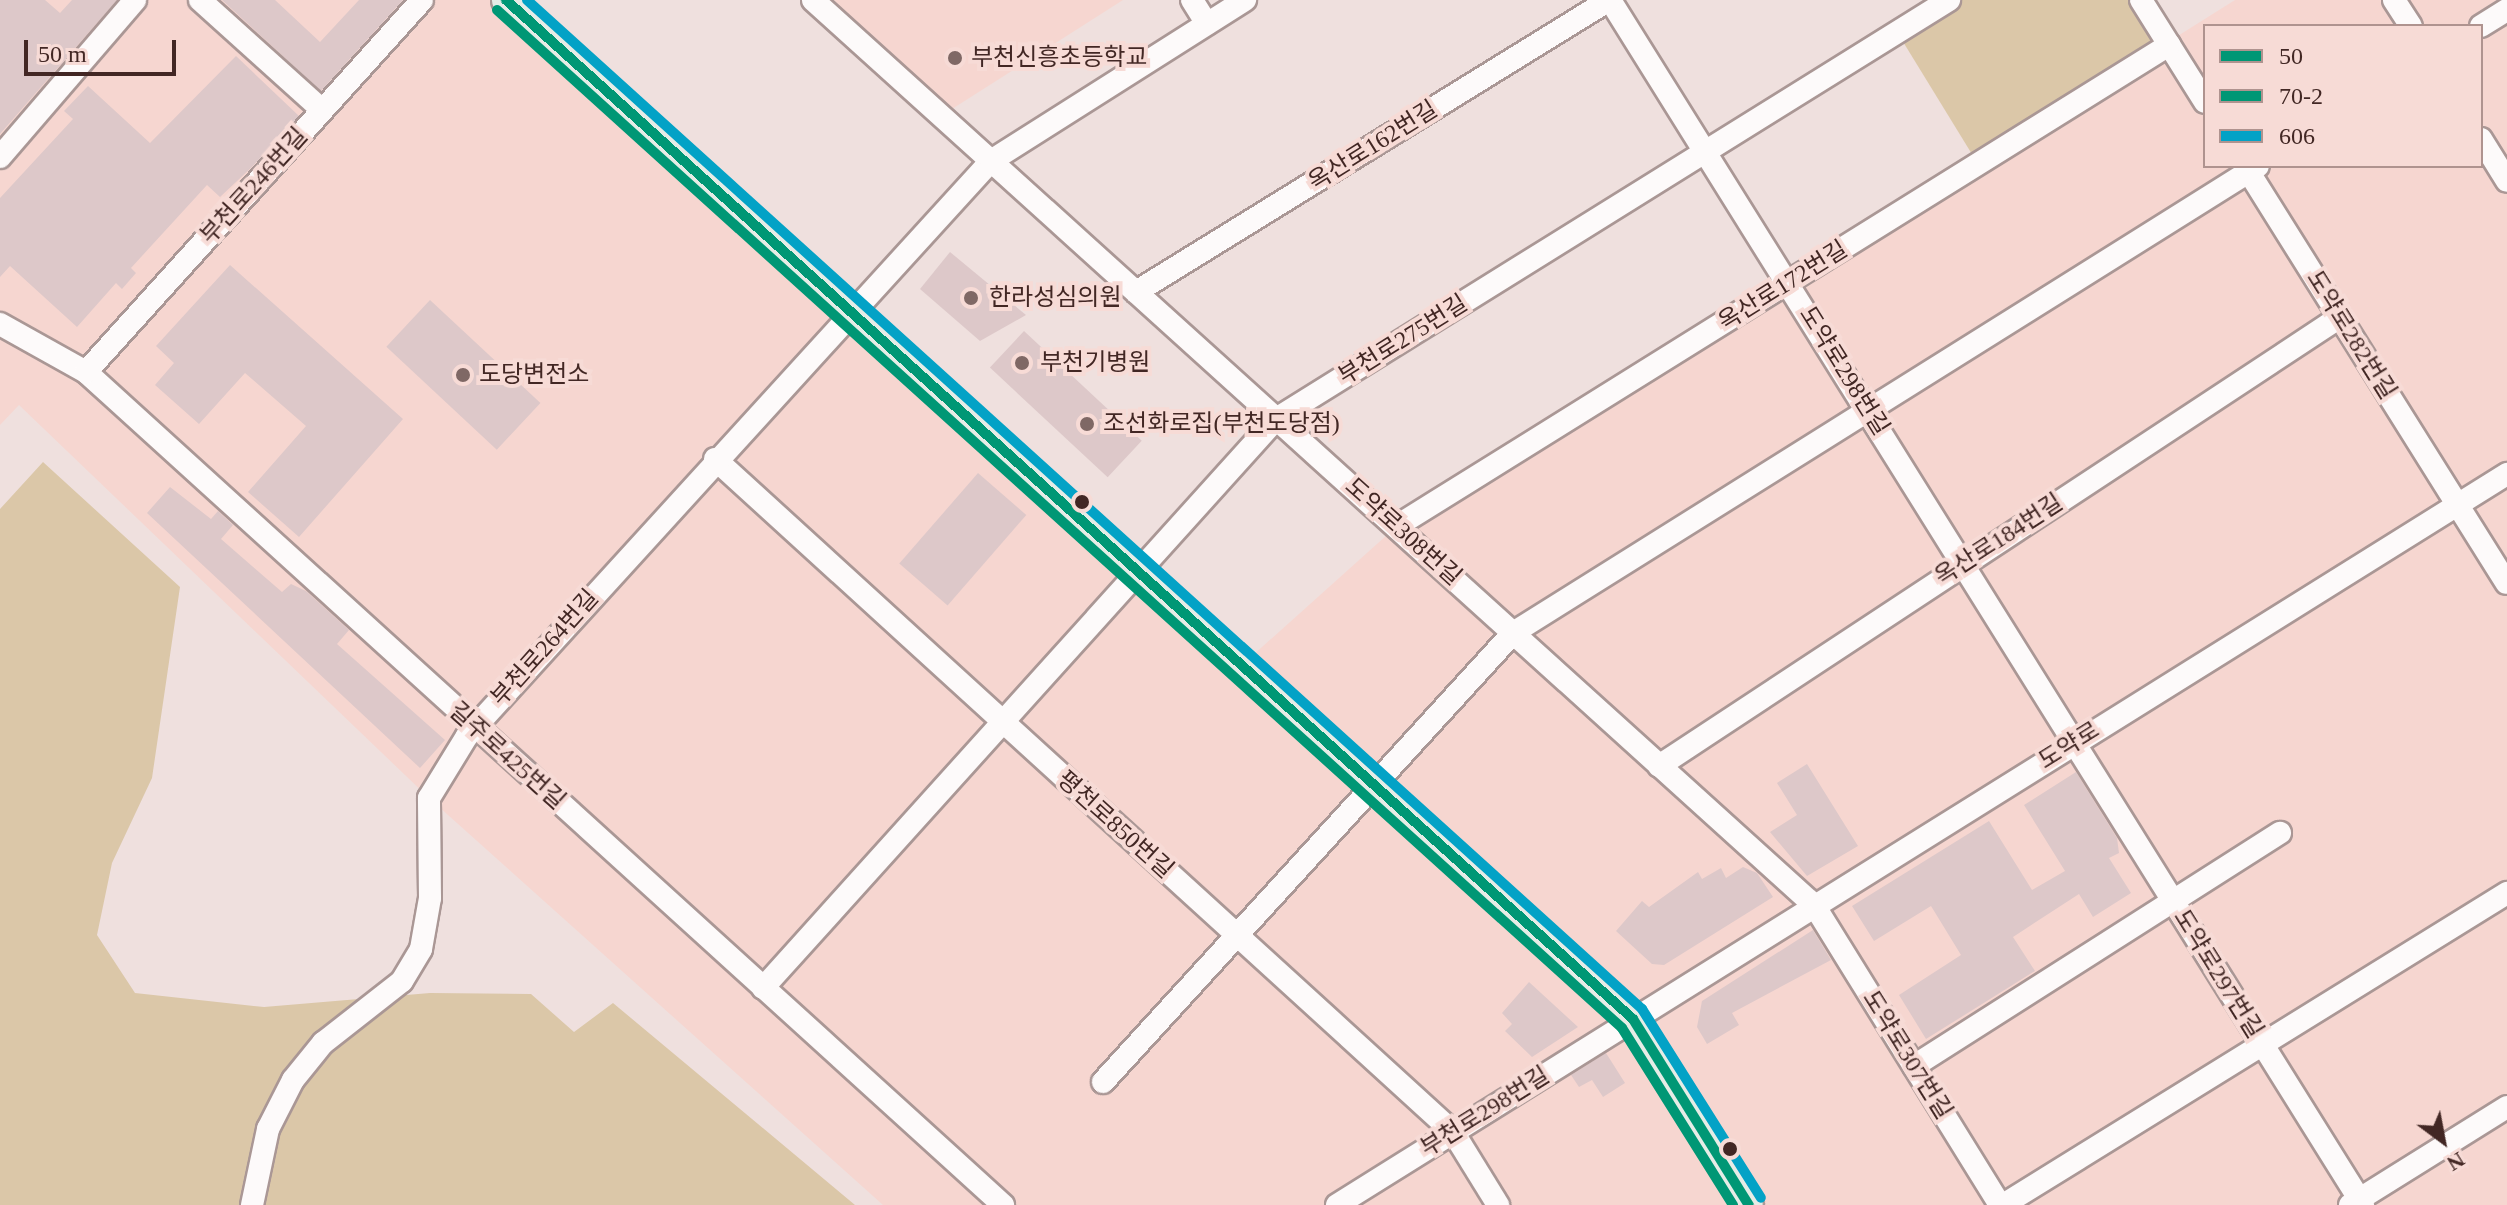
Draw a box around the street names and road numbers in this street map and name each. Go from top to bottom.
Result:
street label: 옥산로162번길 [1303,95,1443,197]
street label: 부천로246번길 [194,122,314,250]
street label: 옥산로172번길 [1713,235,1853,337]
street label: 도약로282번길 [2300,265,2402,405]
street label: 부천로275번길 [1333,289,1473,391]
street label: 도약로298번길 [1793,301,1895,441]
street label: 도약로308번길 [1339,472,1467,592]
street label: 옥산로184번길 [1930,488,2068,592]
street label: 부천로264번길 [485,584,605,712]
street label: 길주로425번길 [443,696,571,816]
street label: 도약로 [2033,716,2105,776]
street label: 평천로850번길 [1051,765,1179,885]
street label: 도약로297번길 [2167,904,2269,1044]
street label: 도약로307번길 [1856,985,1958,1125]
street label: 부천로298번길 [1415,1061,1555,1163]

